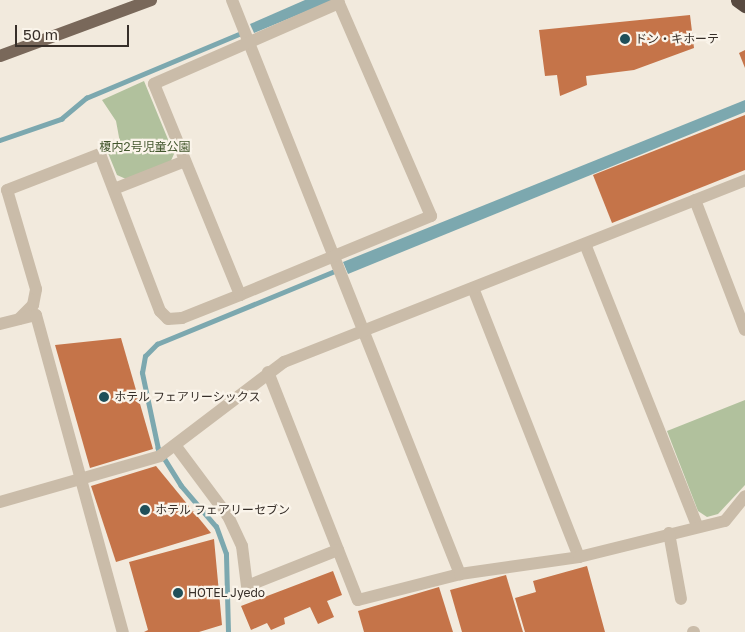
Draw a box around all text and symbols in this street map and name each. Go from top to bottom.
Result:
scale bar [18,15,131,47]
text: 50 m [23,25,58,43]
place label: ドン・キホーテ [635,32,719,46]
marker: ドン・キホーテ [619,33,631,45]
park label: 榎内2号児童公園 [100,140,190,154]
place label: ホテル フェアリーシックス [114,390,261,404]
marker: ホテル フェアリーシックス [98,391,110,403]
place label: ホテル フェアリーセブン [155,503,290,517]
marker: ホテル フェアリーセブン [139,504,151,516]
place label: HOTEL Jyedo [188,586,265,600]
marker: HOTEL Jyedo [172,587,184,599]

